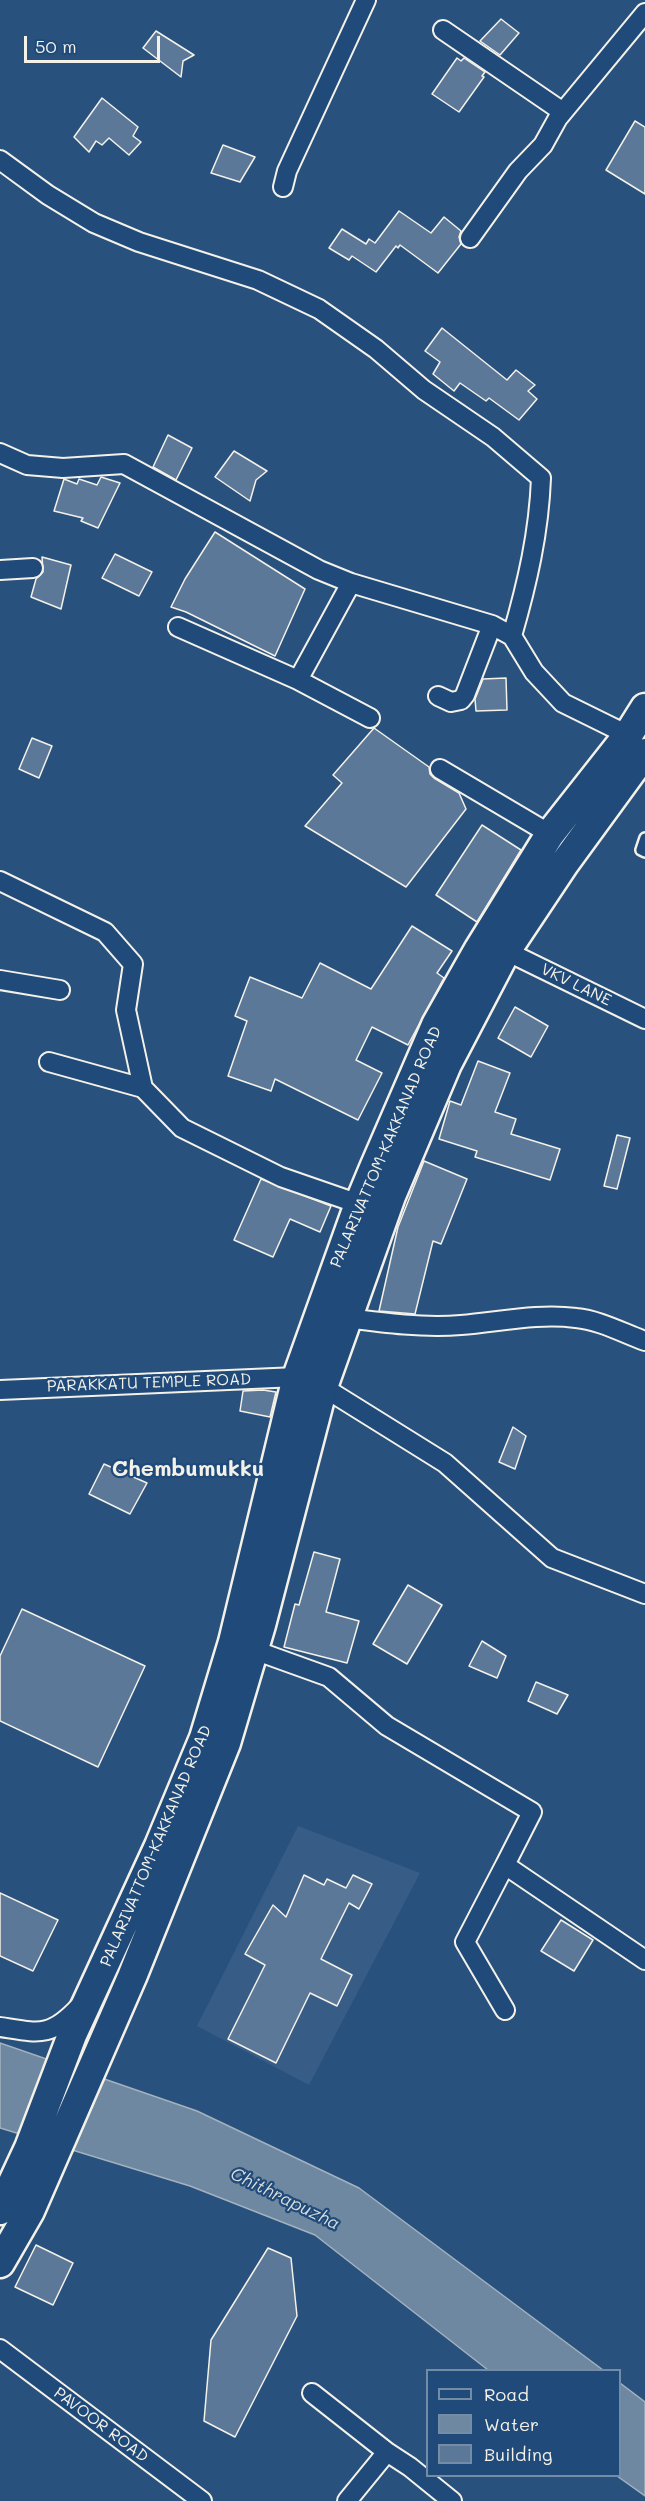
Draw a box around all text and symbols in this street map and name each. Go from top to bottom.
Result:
scale bar [27,24,164,62]
text: 50 m [35,34,77,58]
street label: VKV LANE [538,960,614,1010]
street label: PALARIVATTOM-KAKKANAD ROAD [326,1023,446,1271]
street label: PARAKKATU TEMPLE ROAD [47,1370,251,1396]
district label: Chembumukku [112,1456,264,1482]
street label: PALARIVATTOM-KAKKANAD ROAD [96,1722,216,1970]
water label: Chithrapuzha [227,2163,343,2235]
legend [426,2369,621,2477]
text: Road [484,2382,529,2406]
street label: PAVOOR ROAD [50,2383,152,2467]
text: Water [484,2412,539,2436]
text: Building [484,2442,552,2466]

